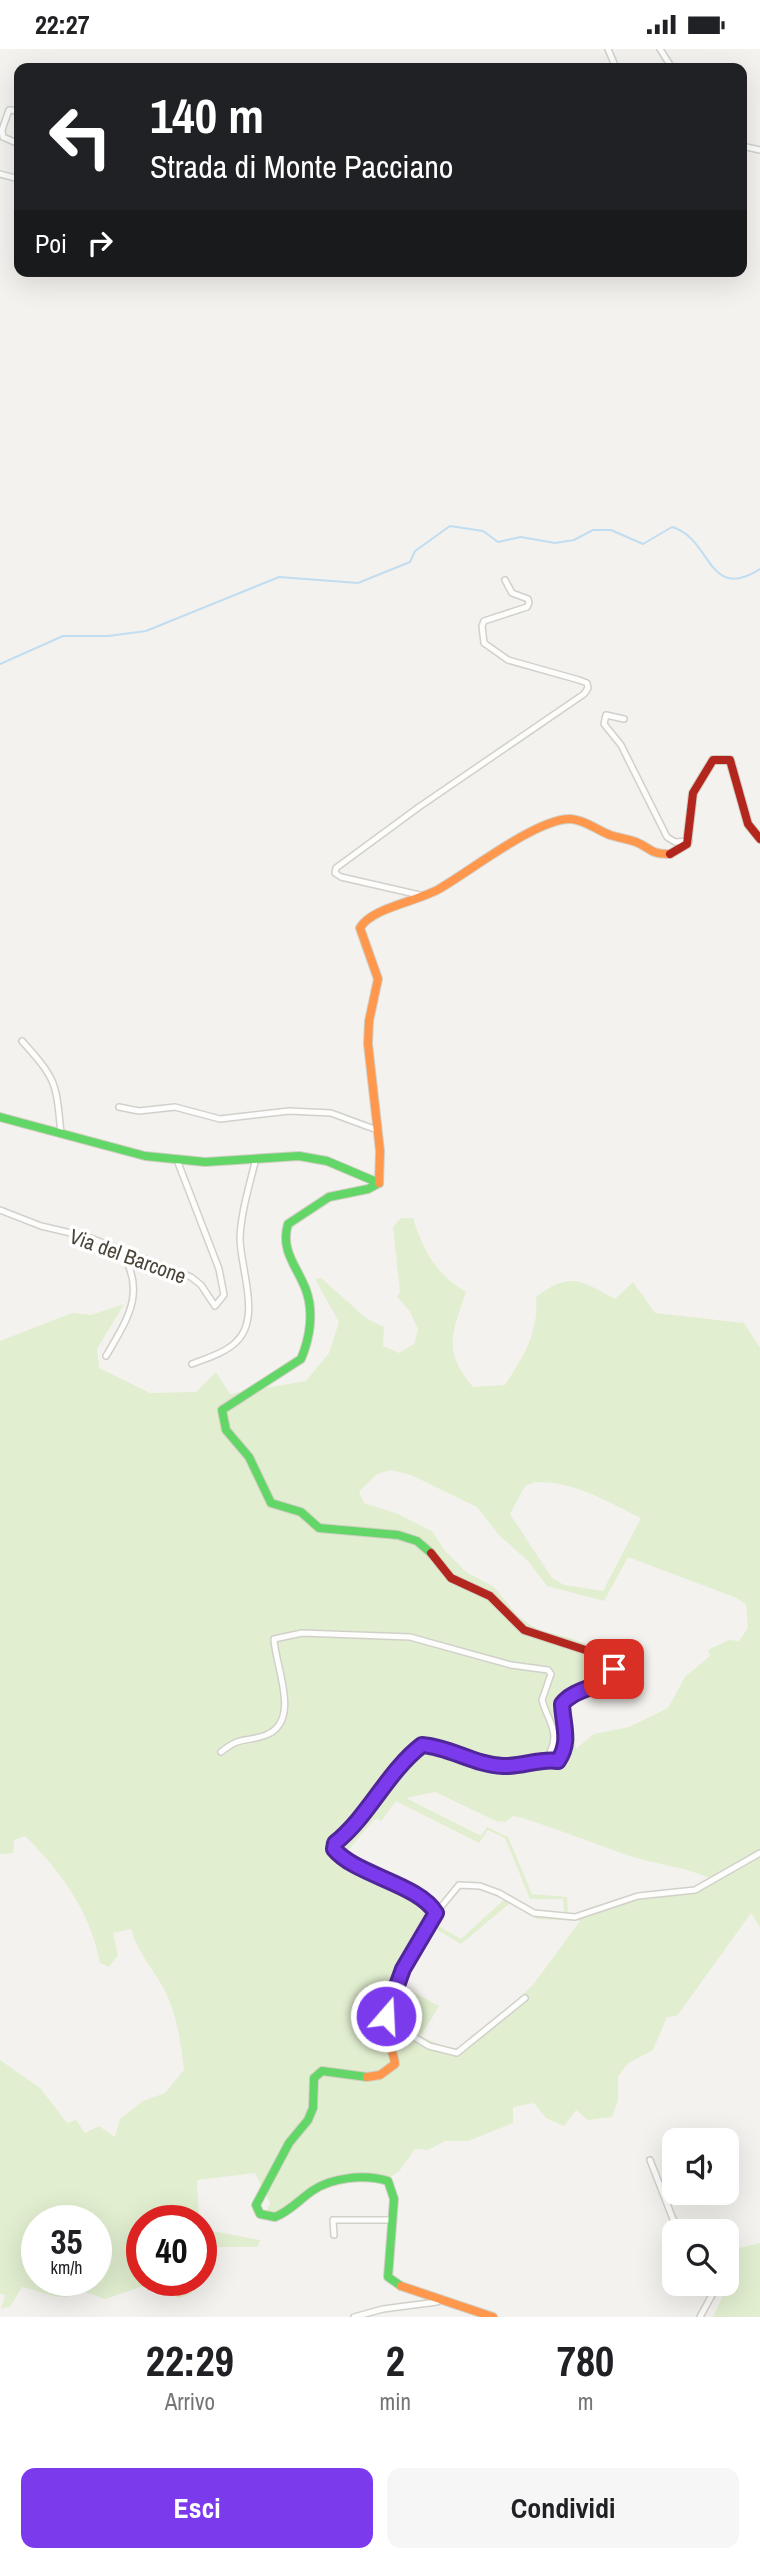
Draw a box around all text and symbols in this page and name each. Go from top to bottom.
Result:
text: 22:27 [35,7,90,42]
text: 140 m [150,82,264,148]
icon: left [35,91,126,182]
text: Strada di Monte Pacciano [150,145,453,188]
icon: right [81,224,119,262]
text: Poi [35,226,67,261]
street label: Via del Barcone [66,1221,190,1291]
pin [584,1639,644,1699]
icon: arrive [595,1650,633,1688]
position arrow [349,1979,423,2053]
map controls [662,2128,739,2296]
button: sound [662,2128,739,2205]
speed limit sign: 40 [126,2205,217,2296]
text: 35 [51,2218,82,2265]
button: search [662,2219,739,2296]
text: km/h [51,2255,83,2280]
text: 22:29 [146,2333,234,2389]
text: 2 [386,2333,405,2389]
text: 780 [557,2333,614,2389]
text: Arrivo [165,2386,215,2417]
text: min [380,2386,411,2417]
text: m [578,2386,593,2417]
button: Esci [21,2468,373,2548]
button: Condividi [387,2468,739,2548]

